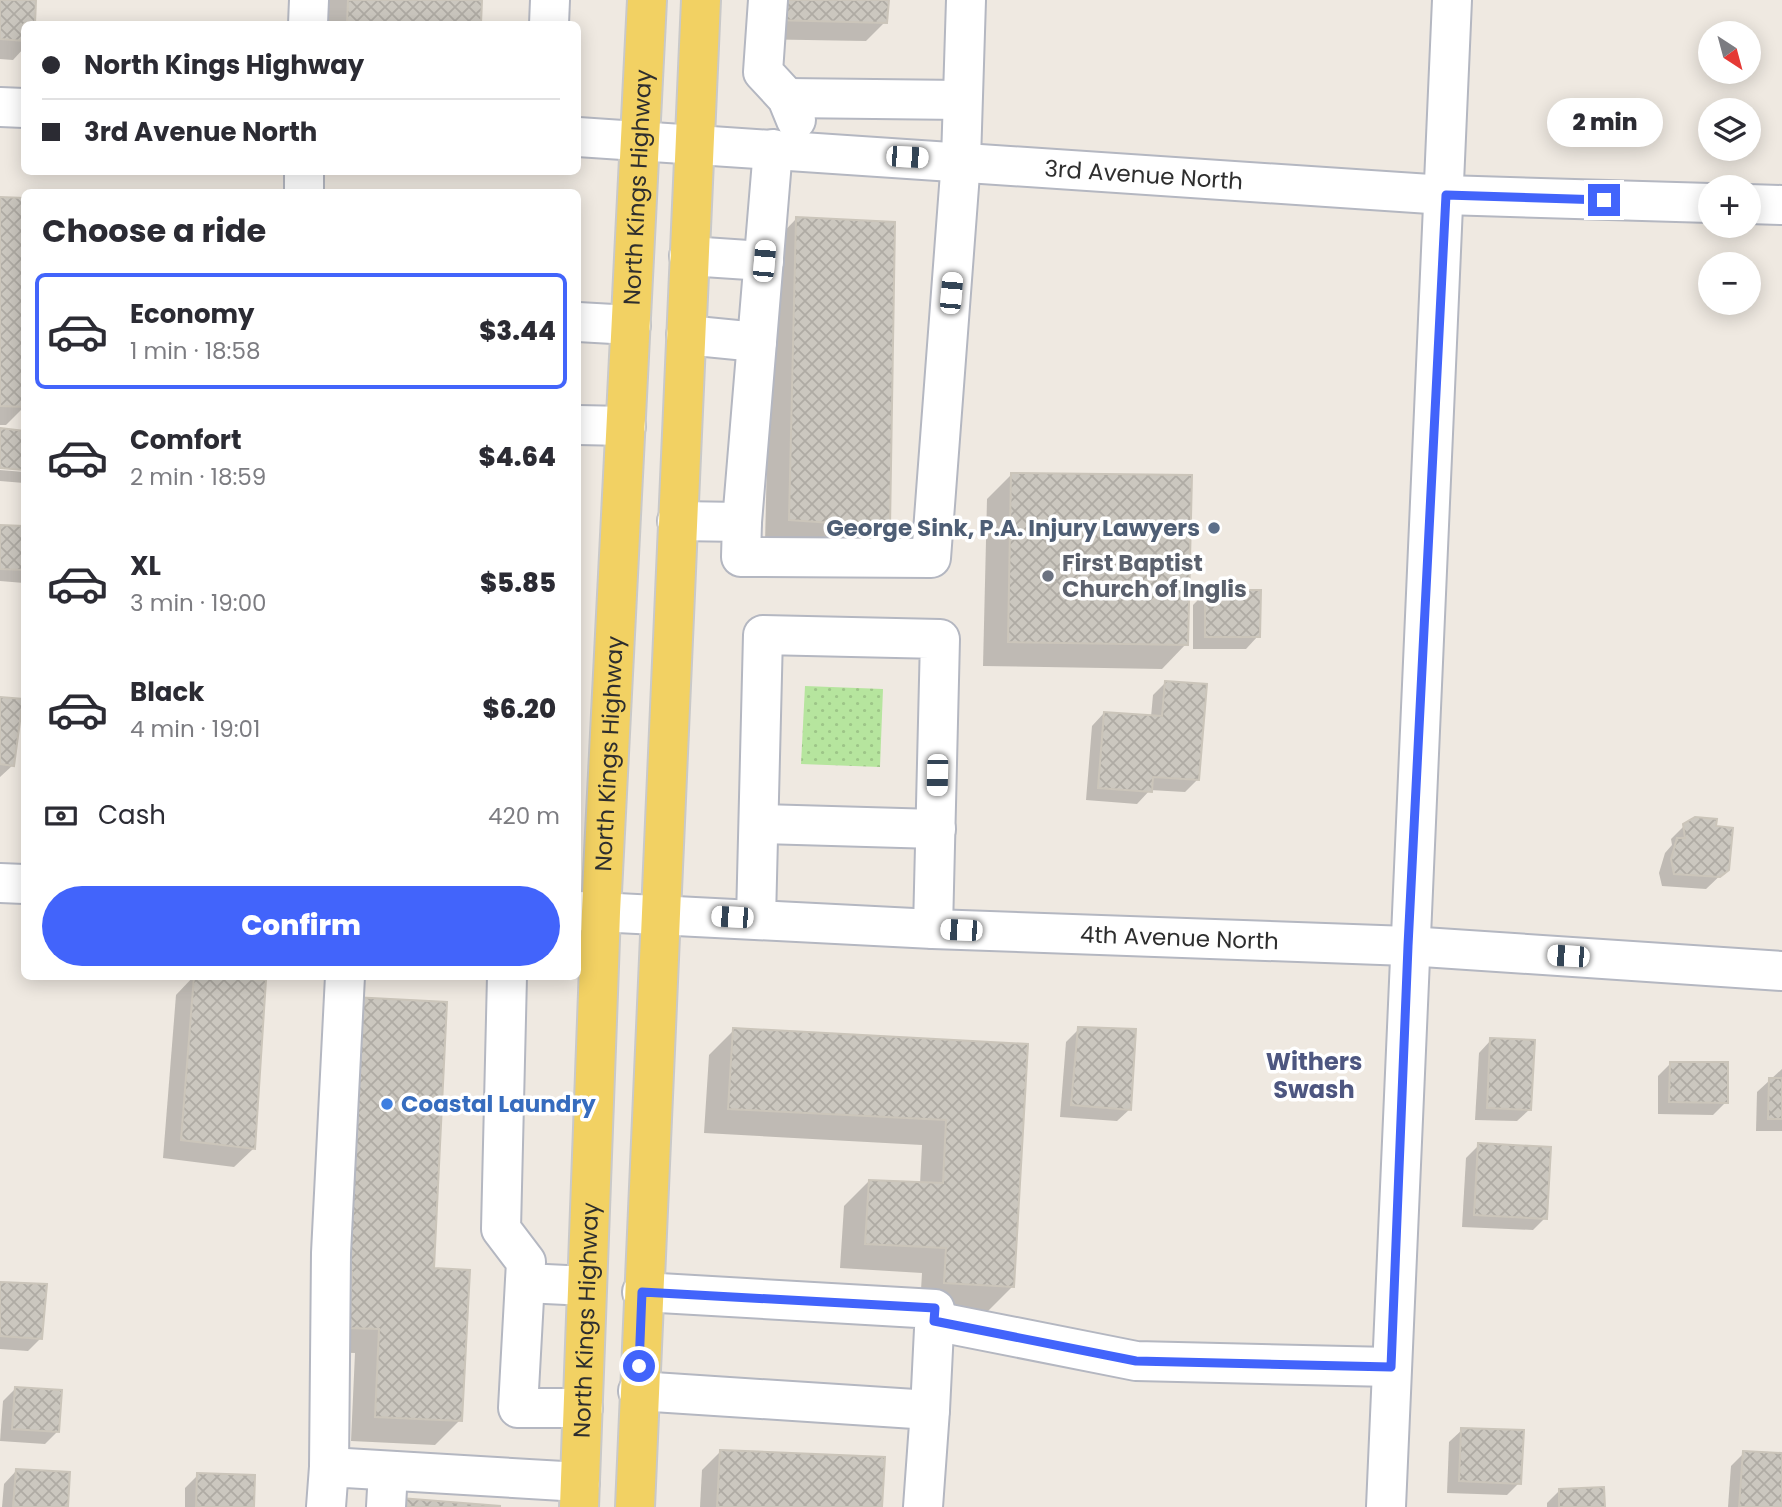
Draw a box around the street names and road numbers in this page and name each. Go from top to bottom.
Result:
street label: North Kings Highway [616,69,659,306]
street label: 3rd Avenue North [1043,152,1244,197]
street label: North Kings Highway [587,635,631,872]
street label: 4th Avenue North [1079,918,1279,957]
street label: North Kings Highway [566,1202,606,1439]

